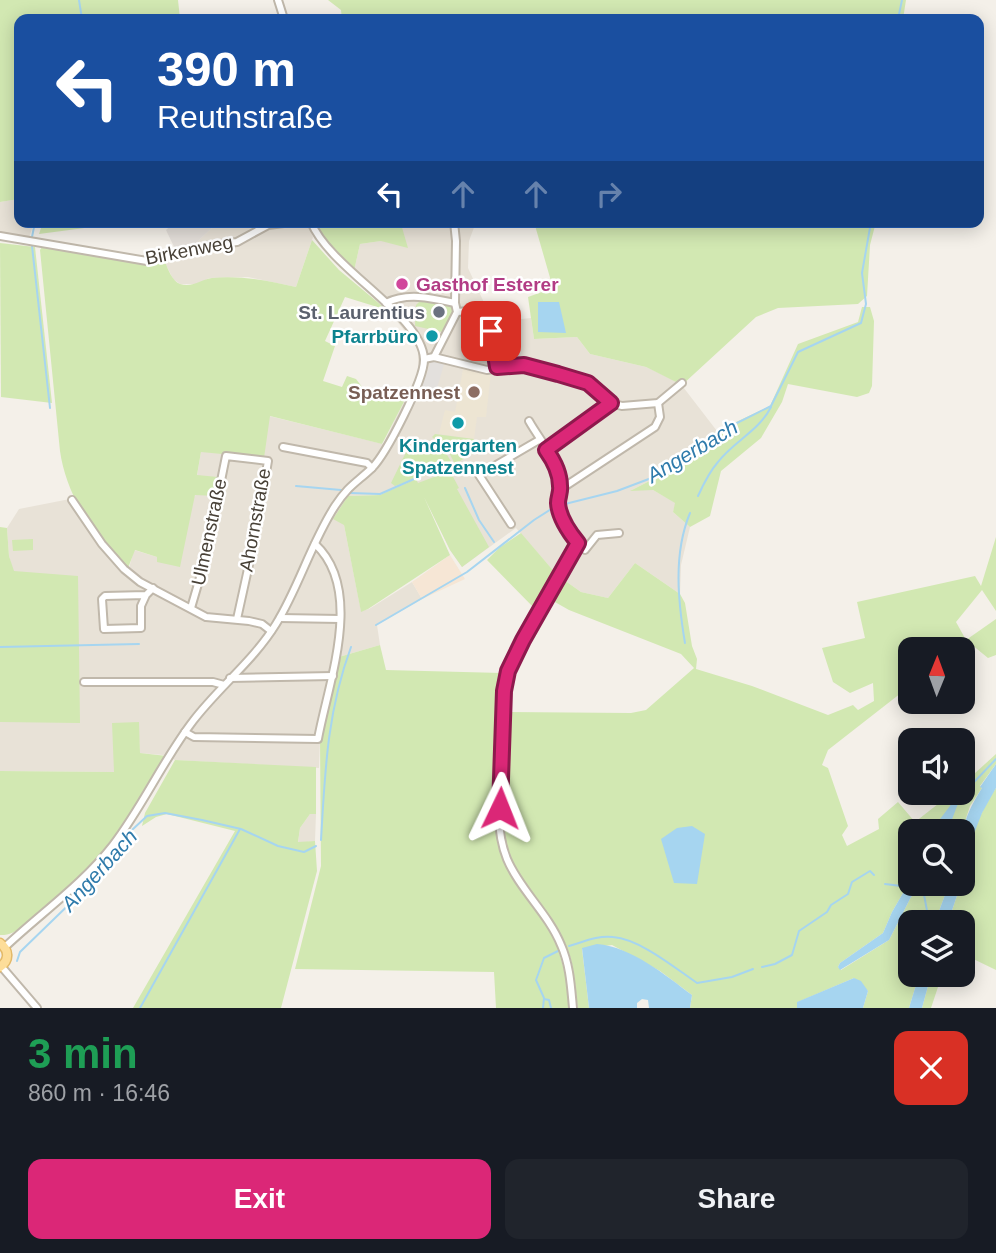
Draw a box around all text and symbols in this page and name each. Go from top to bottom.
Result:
icon: left [42,42,133,133]
text: 390 m [157,42,296,96]
text: Reuthstraße [157,99,333,135]
icon: left [371,175,409,213]
icon: ahead [444,175,482,213]
icon: ahead [517,175,555,213]
icon: right [590,175,628,213]
street label: Birkenweg [143,231,235,269]
place label: Gasthof Esterer [416,274,559,295]
marker: Gasthof Esterer [394,276,410,292]
pin [461,301,521,361]
place label: St. Laurentius [298,302,425,323]
marker: St. Laurentius [431,304,447,320]
icon: arrive [472,312,510,350]
place label: Pfarrbüro [331,326,418,347]
marker: Pfarrbüro [424,328,440,344]
place label: Spatzennest [348,382,461,403]
marker: Spatzennest [466,384,482,400]
marker: Kindergarten Spatzennest [450,415,466,431]
water label: Angerbach [641,415,741,488]
place label: Kindergarten Spatzennest [399,435,517,478]
street label: Ahornstraße [236,467,274,573]
street label: Ulmenstraße [187,477,231,587]
north arrow [898,637,975,714]
map controls [898,637,975,987]
button: sound [898,728,975,805]
position arrow [463,771,537,845]
button: search [898,819,975,896]
water label: Angerbach [55,825,142,917]
button: layers [898,910,975,987]
text: 3 min [28,1030,138,1077]
button: close [894,1031,968,1105]
text: 860 m · 16:46 [28,1080,170,1106]
button: Exit [28,1159,491,1239]
button: Share [505,1159,968,1239]

